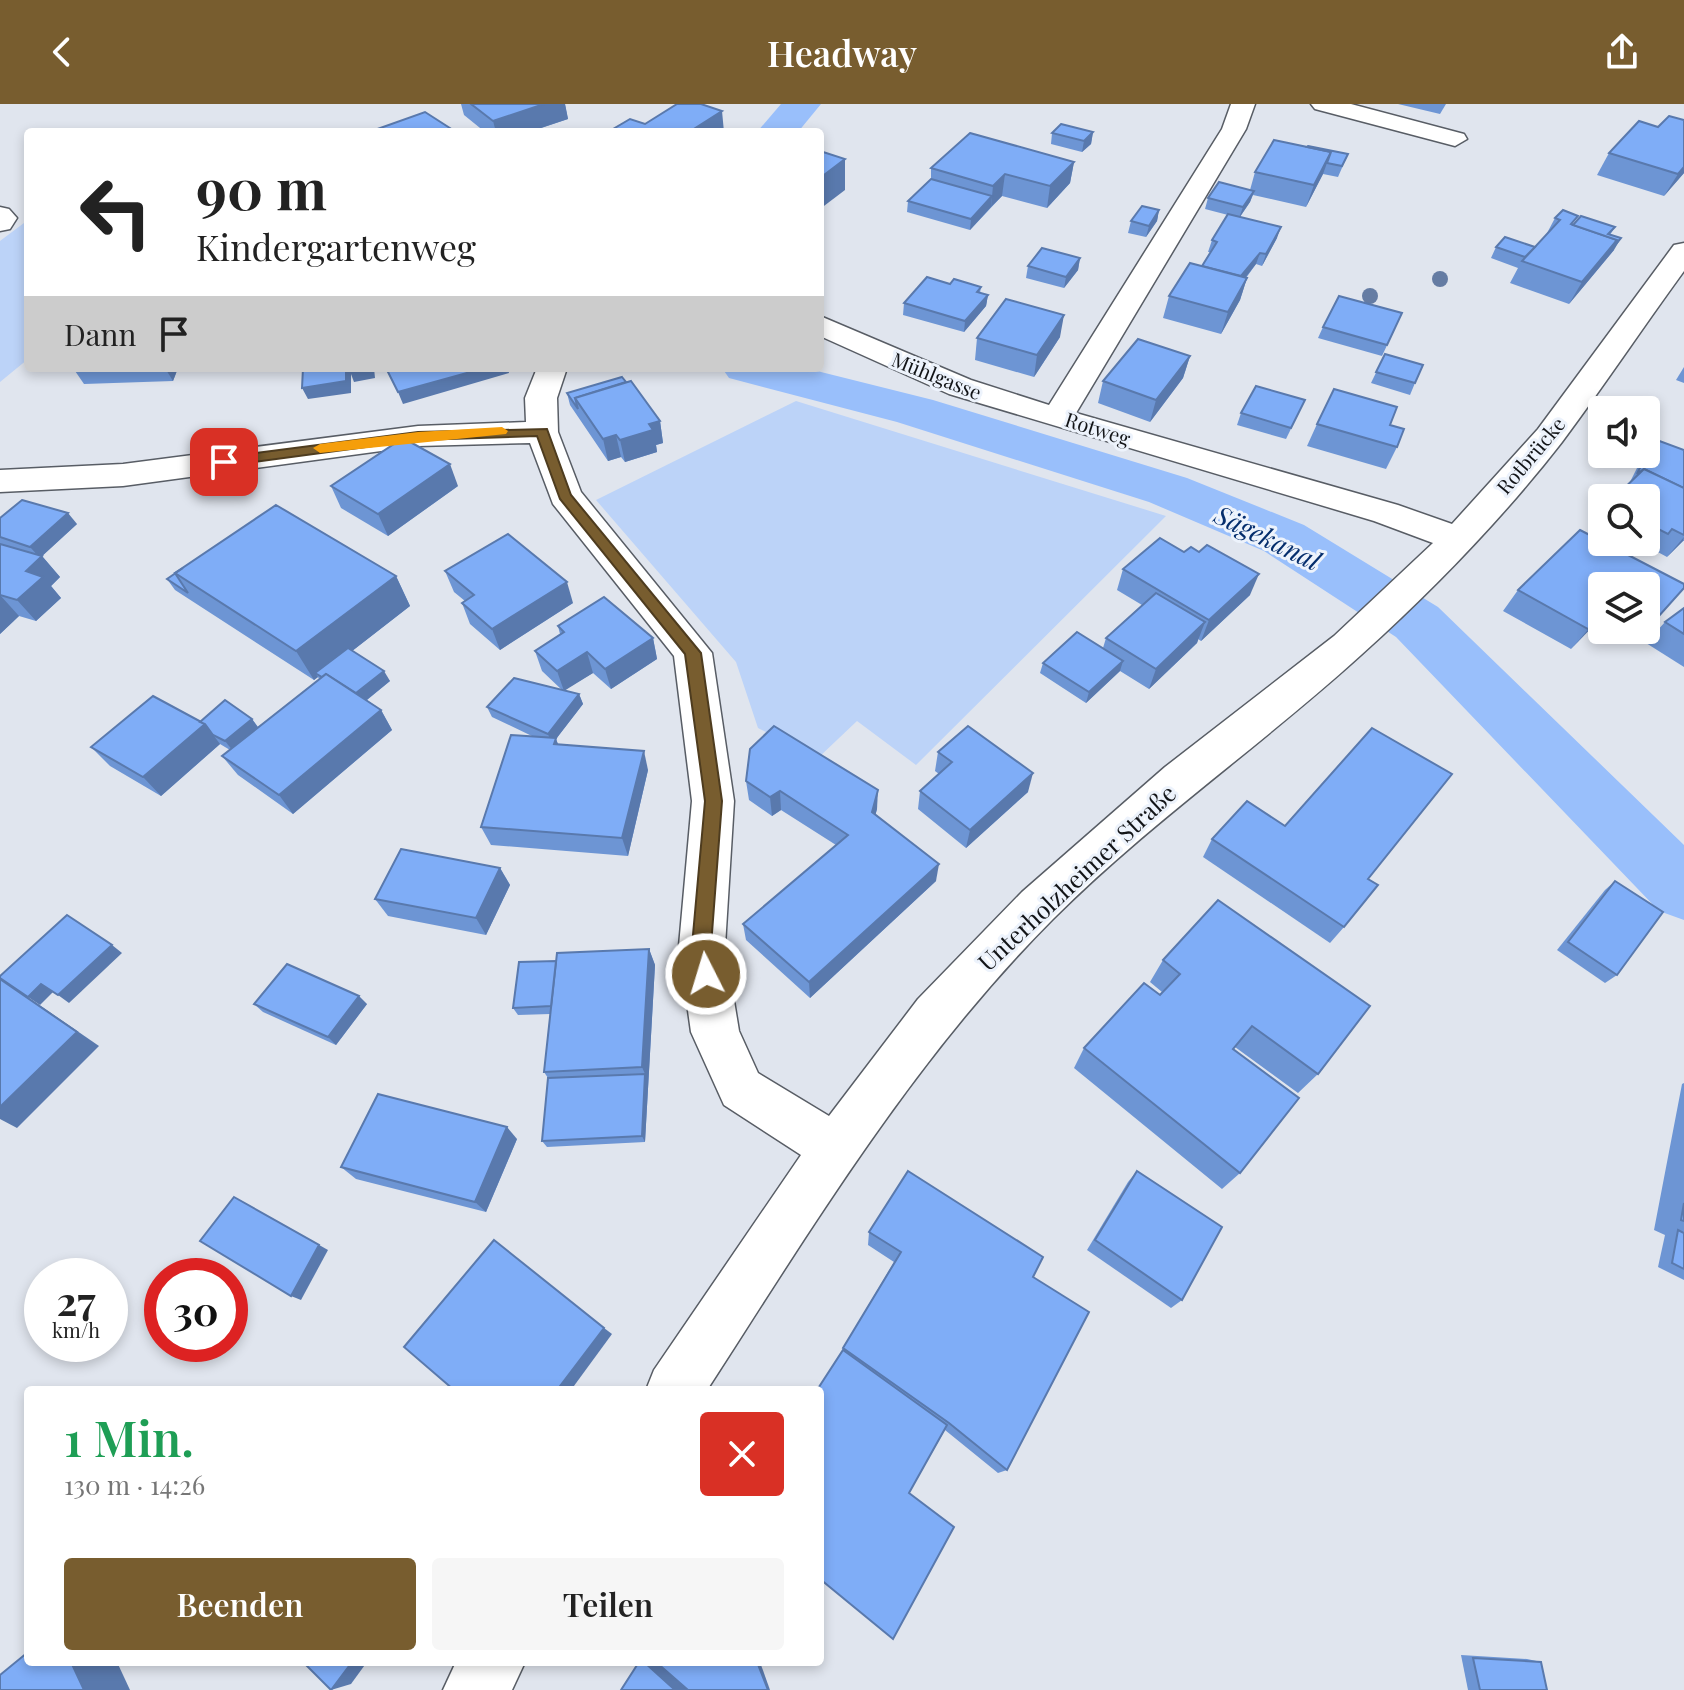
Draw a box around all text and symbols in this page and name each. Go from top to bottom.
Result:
text: Headway [767,28,917,76]
icon: back [40,30,84,74]
icon: share [1600,30,1644,74]
text: 90 m [196,150,327,225]
icon: left [64,160,168,264]
text: Kindergartenweg [196,222,476,270]
icon: arrive [152,312,196,356]
text: Dann [64,314,136,354]
street label: Mühlgasse [888,345,986,405]
map controls [1588,396,1660,644]
button: sound [1588,396,1660,468]
street label: Rotweg [1062,405,1134,451]
street label: Rotbrücke [1490,411,1570,499]
pin [190,428,258,496]
icon: arrive [202,440,246,484]
button: search [1588,484,1660,556]
water label: Sägekanal [1208,496,1328,578]
button: layers [1588,572,1660,644]
street label: Unterholzheimer Straße [970,777,1182,977]
position arrow [664,932,748,1016]
speed limit sign: 30 [144,1258,248,1362]
text: 27 [56,1273,96,1326]
text: km/h [52,1316,100,1343]
text: 1 Min. [64,1405,194,1469]
button: close [700,1412,784,1496]
text: 130 m · 14:26 [64,1467,205,1502]
button: Beenden [64,1558,416,1650]
button: Teilen [432,1558,784,1650]

